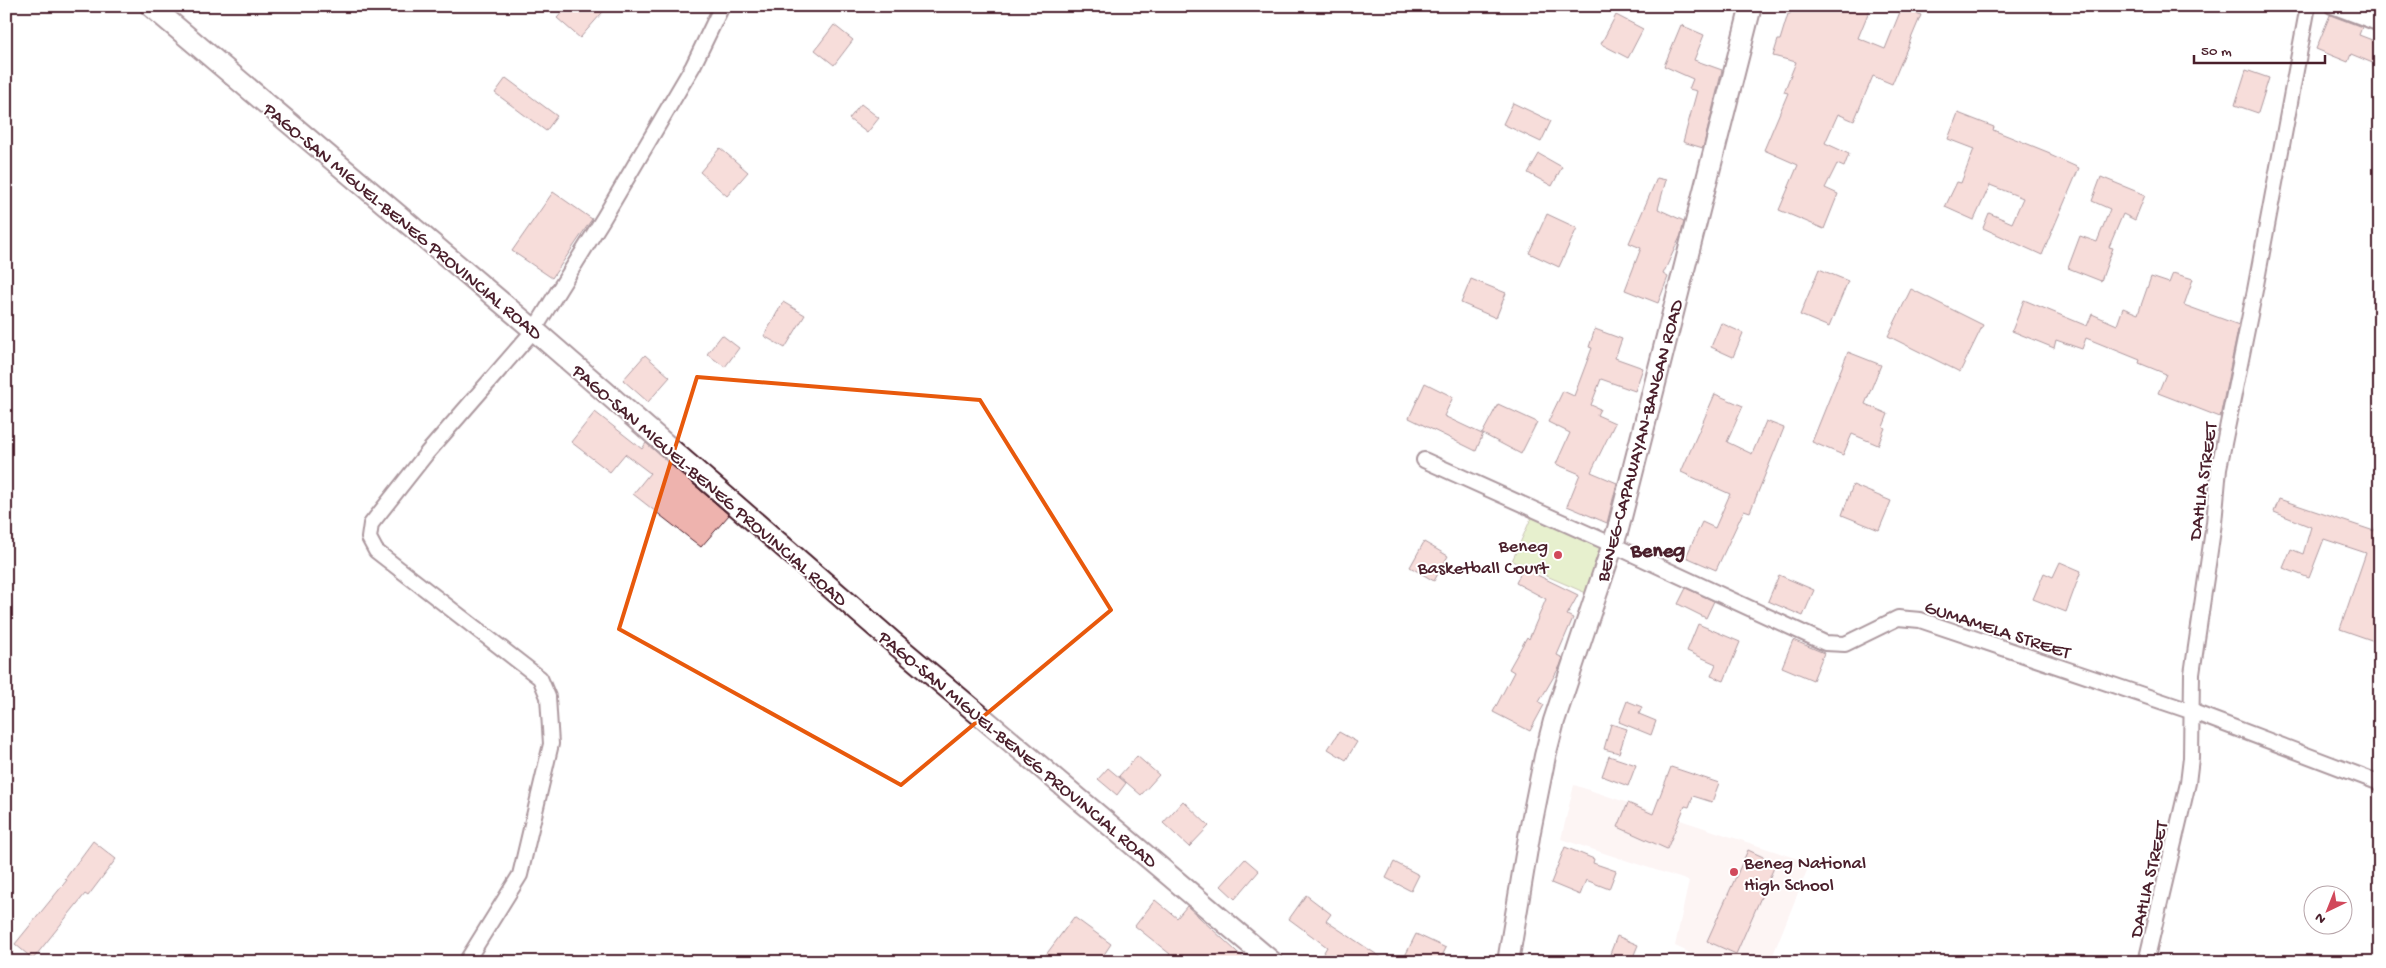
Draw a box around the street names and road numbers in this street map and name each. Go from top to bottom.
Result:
street label: PAGO-SAN MIGUEL-BENEG PROVINCIAL ROAD [257,98,547,347]
street label: BENEG-CAPAWAYAN-BANGAN ROAD [1592,297,1690,585]
street label: PAGO-SAN MIGUEL-BENEG PROVINCIAL ROAD [565,360,852,613]
street label: DAHLIA STREET [2185,420,2224,544]
street label: GUMAMELA STREET [1921,597,2073,666]
street label: PAGO-SAN MIGUEL-BENEG PROVINCIAL ROAD [872,626,1162,875]
street label: DAHLIA STREET [2125,819,2175,942]

